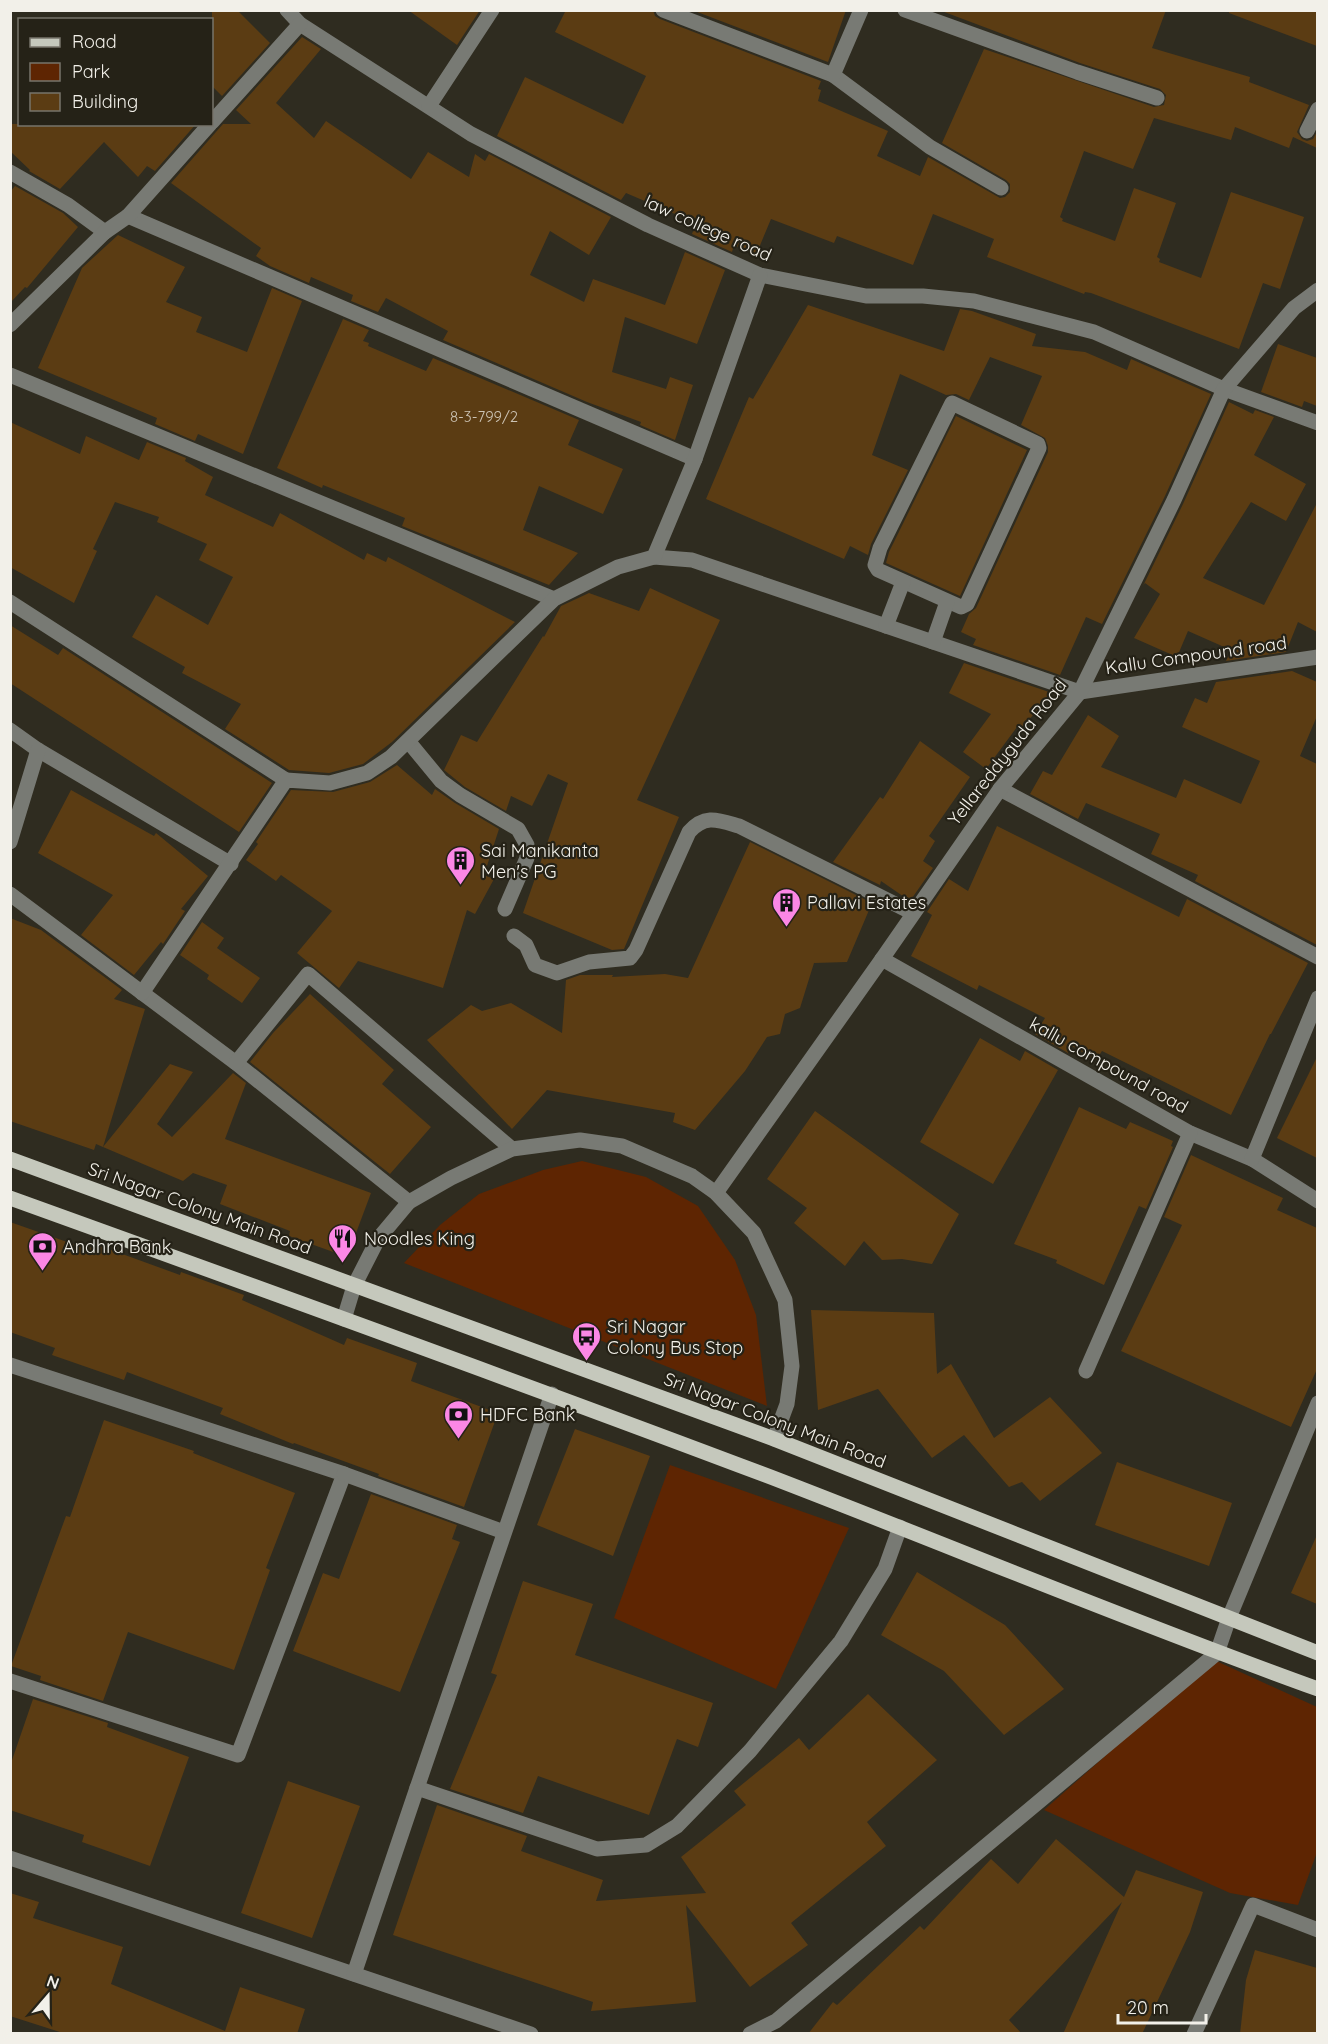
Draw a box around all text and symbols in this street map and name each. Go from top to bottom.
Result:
legend [18,18,213,126]
text: Road [72,30,117,53]
text: Park [72,60,110,83]
text: Building [72,90,138,113]
street label: law college road [641,190,775,266]
house number: 8-3-799/2 [450,407,518,426]
street label: Kallu Compound road [1104,631,1288,679]
street label: Yellareddyguda Road [943,674,1071,830]
place label: Sai Manikanta Men's PG [481,839,599,883]
building icon: Sai Manikanta Men's PG [444,844,476,886]
building icon: Pallavi Estates [770,886,802,928]
place label: Pallavi Estates [807,891,926,914]
street label: kallu compound road [1026,1012,1192,1118]
street label: Sri Nagar Colony Main Road [85,1157,315,1259]
restaurant icon: Noodles King [327,1222,359,1264]
place label: Noodles King [364,1227,475,1250]
bank icon: Andhra Bank [26,1230,58,1272]
place label: Andhra Bank [63,1235,171,1258]
place label: Sri Nagar Colony Bus Stop [607,1315,743,1359]
bus stop icon: Sri Nagar Colony Bus Stop [570,1320,602,1362]
street label: Sri Nagar Colony Main Road [661,1367,889,1473]
bank icon: HDFC Bank [443,1398,475,1440]
place label: HDFC Bank [480,1403,575,1426]
north arrow [18,1966,78,2026]
text: N [44,1970,62,1993]
scale bar [1118,1987,1206,2025]
text: 20 m [1127,1996,1169,2019]

